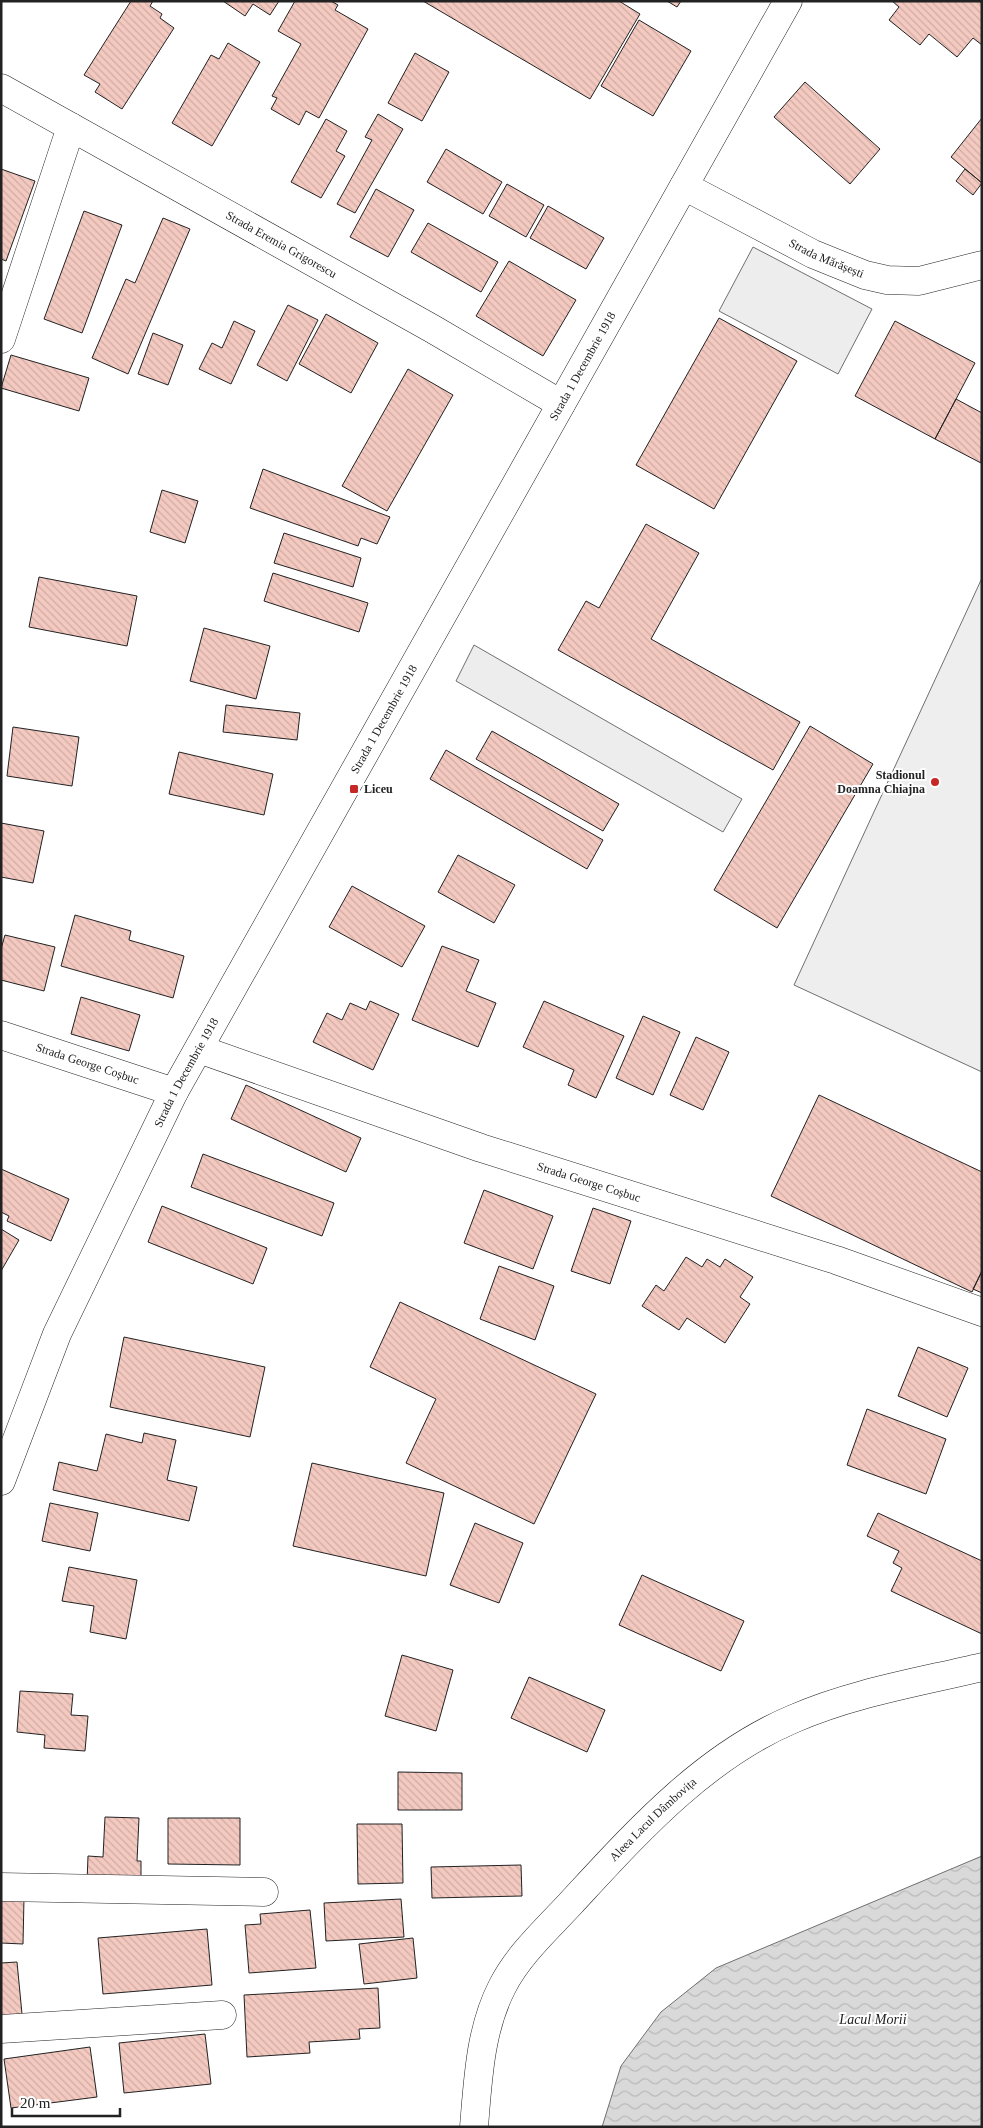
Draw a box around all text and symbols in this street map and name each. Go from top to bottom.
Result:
street label: Strada Eremia Grigorescu [223,208,339,281]
street label: Strada Mărășești [787,236,867,281]
street label: Strada 1 Decembrie 1918 [546,309,619,423]
street label: Strada 1 Decembrie 1918 [348,662,420,776]
place label: Stadionul Doamna Chiajna [837,768,926,796]
marker: Stadionul Doamna Chiajna [929,776,941,788]
place label: Liceu [364,782,393,796]
marker: Liceu [348,783,360,795]
street label: Strada 1 Decembrie 1918 [151,1015,221,1130]
street label: Strada George Coșbuc [34,1040,141,1087]
street label: Strada George Coșbuc [535,1159,642,1205]
street label: Aleea Lacul Dâmbovița [607,1774,700,1864]
water label: Lacul Morii [838,2012,907,2027]
scale bar [12,2086,120,2118]
text: 20 m [20,2095,51,2111]

